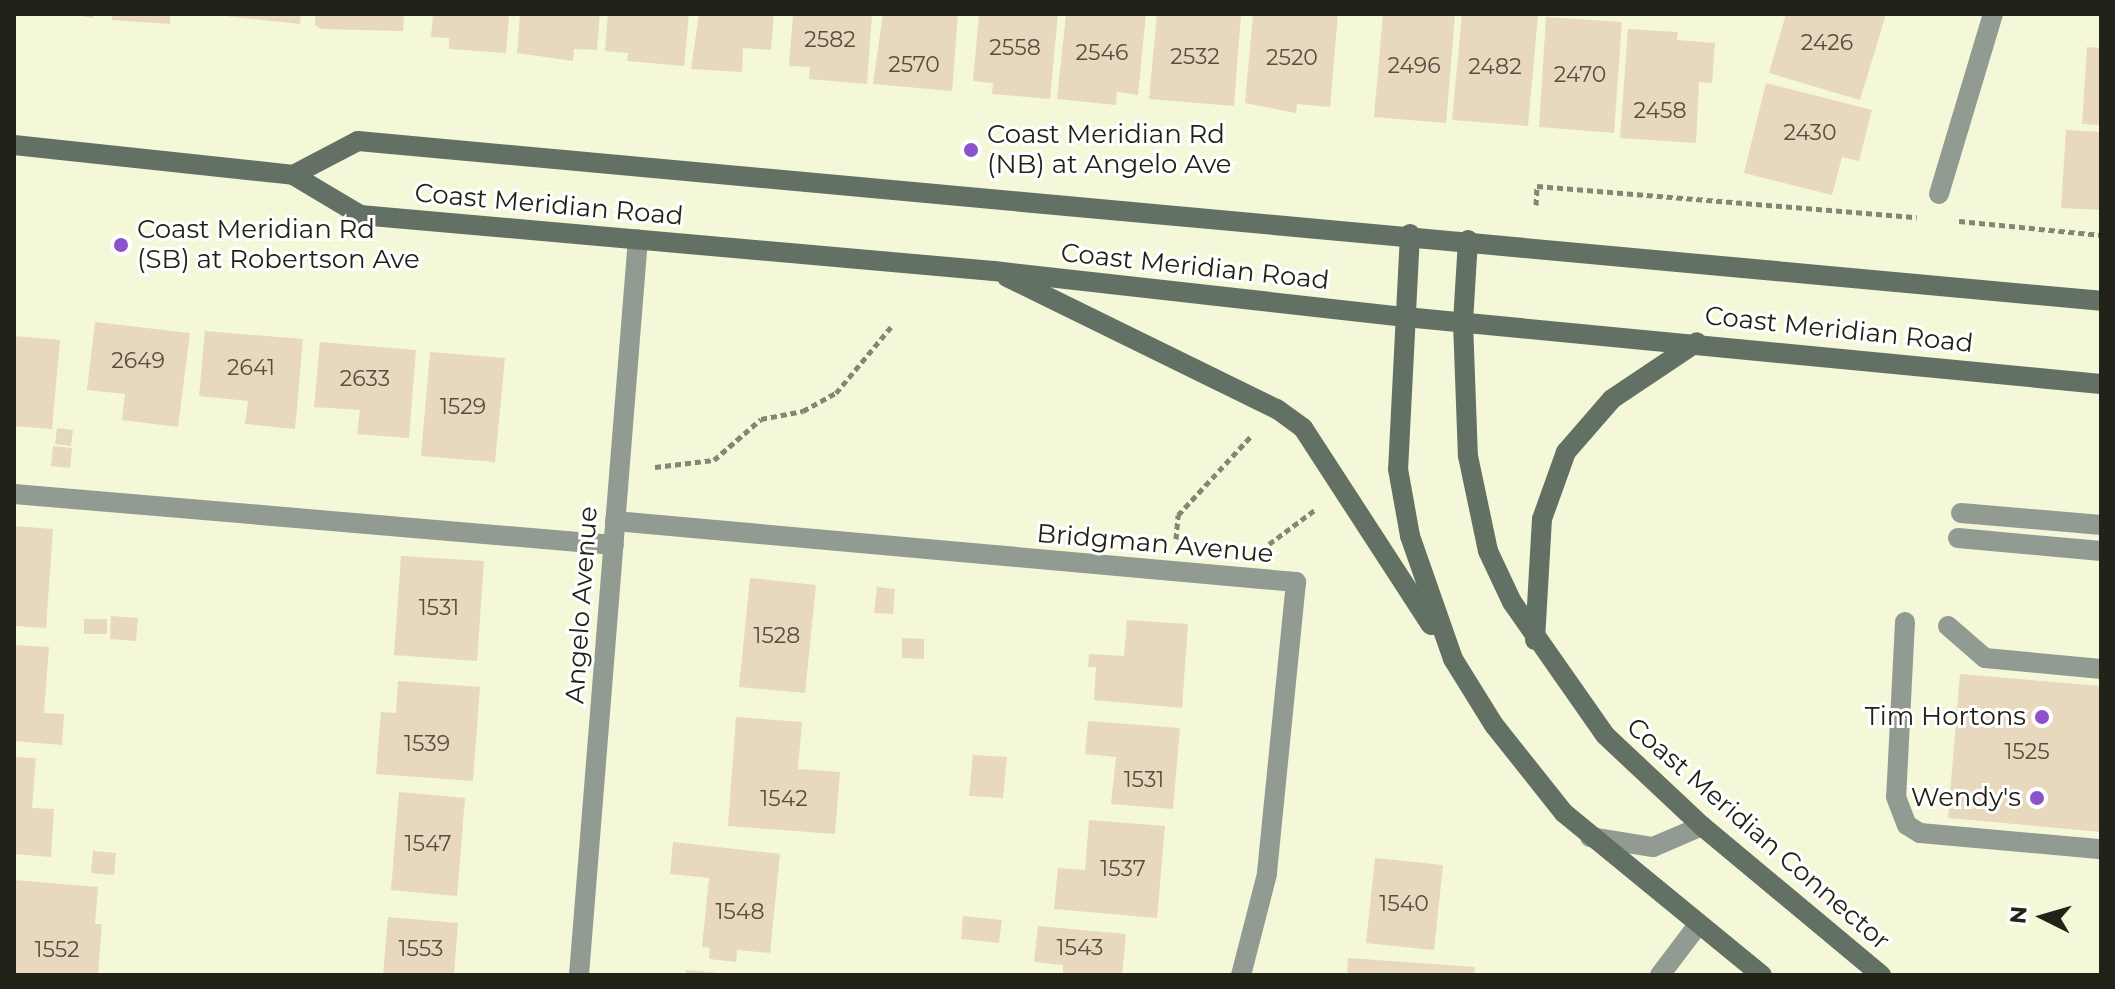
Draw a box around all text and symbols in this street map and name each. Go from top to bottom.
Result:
house number: 2582 [804,27,856,53]
house number: 2426 [1801,30,1853,56]
house number: 2558 [989,35,1041,61]
house number: 2546 [1076,40,1128,66]
house number: 2532 [1170,44,1220,70]
house number: 2520 [1266,45,1318,71]
house number: 2570 [888,52,940,78]
house number: 2496 [1387,53,1441,79]
house number: 2482 [1468,54,1522,80]
house number: 2470 [1554,62,1606,88]
house number: 2458 [1634,98,1686,124]
place label: Coast Meridian Rd (NB) at Angelo Ave [987,119,1232,180]
house number: 2430 [1783,120,1837,146]
marker: Coast Meridian Rd (NB) at Angelo Ave [962,141,980,159]
street label: Coast Meridian Road [413,178,685,232]
place label: Coast Meridian Rd (SB) at Robertson Ave [137,214,420,276]
marker: Coast Meridian Rd (SB) at Robertson Ave [112,236,130,254]
street label: Coast Meridian Road [1059,237,1331,297]
street label: Coast Meridian Road [1703,300,1975,360]
house number: 2649 [111,348,165,374]
house number: 2641 [227,355,275,381]
house number: 2633 [340,366,390,392]
house number: 1529 [440,394,486,420]
street label: Angelo Avenue [560,505,604,705]
street label: Bridgman Avenue [1035,518,1275,570]
house number: 1531 [419,595,459,621]
house number: 1528 [754,623,800,649]
place label: Tim Hortons [1865,701,2026,733]
marker: Tim Hortons [2033,708,2051,726]
street label: Coast Meridian Connector [1620,711,1896,957]
house number: 1539 [404,731,450,757]
house number: 1525 [2004,739,2050,765]
house number: 1531 [1124,767,1164,793]
place label: Wendy's [1911,782,2021,814]
house number: 1542 [760,786,808,812]
marker: Wendy's [2028,789,2046,807]
house number: 1547 [405,831,451,857]
house number: 1537 [1100,856,1146,882]
north arrow [2003,877,2083,957]
house number: 1540 [1379,891,1429,917]
house number: 1548 [715,899,765,925]
text: N [2004,905,2033,925]
house number: 1543 [1056,935,1104,961]
house number: 1553 [398,936,444,962]
house number: 1552 [34,937,80,963]

